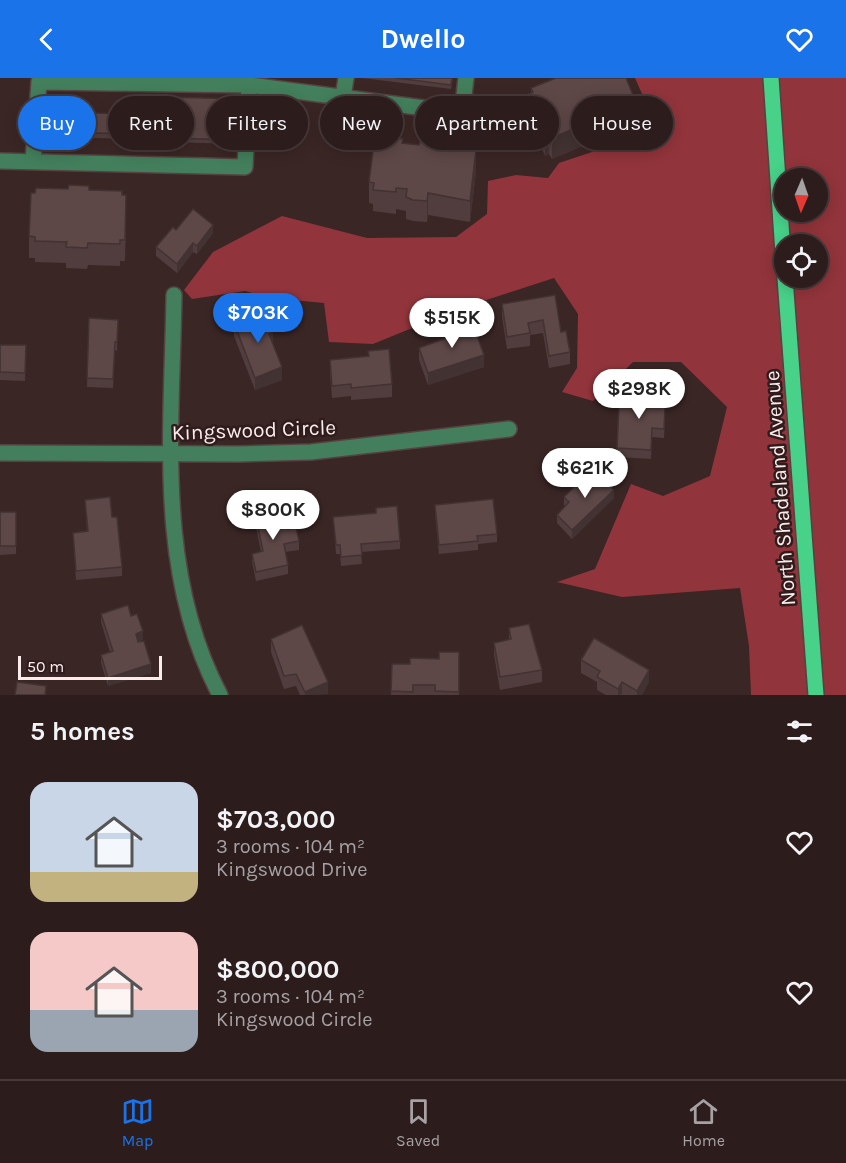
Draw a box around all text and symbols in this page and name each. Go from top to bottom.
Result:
icon: back [30,23,63,56]
text: Dwello [380,23,466,55]
icon: heart [783,23,816,56]
chip: Buy [18,96,96,150]
chip: Rent [108,96,194,150]
chip: Filters [206,96,308,150]
chip: New [320,96,403,150]
chip: Apartment [415,96,559,150]
chip: House [571,96,673,150]
north arrow [774,168,828,222]
map controls [774,168,828,288]
button: locate [774,234,828,288]
pin: $703K [216,293,300,344]
pin: $515K [410,298,494,349]
text: $703K [227,301,289,324]
text: $515K [423,306,481,329]
pin: $298K [597,369,681,420]
street label: North Shadeland Avenue [760,370,800,606]
text: $298K [607,377,671,400]
street label: Kingswood Circle [171,415,337,445]
pin: $621K [543,448,627,499]
text: $621K [556,456,614,479]
pin: $800K [231,490,315,541]
text: $800K [240,498,306,521]
scale bar [18,653,162,680]
text: 50 m [27,657,64,676]
icon: filters [783,715,816,748]
text: 5 homes [30,716,135,747]
text: $703,000 [216,804,335,835]
icon: home [78,806,150,878]
icon: heart [783,826,816,859]
text: 3 rooms · 104 m² [216,835,365,858]
text: Kingswood Drive [216,858,368,881]
text: $800,000 [216,954,340,985]
icon: home [78,956,150,1028]
icon: heart [783,976,816,1009]
text: 3 rooms · 104 m² [216,985,365,1008]
text: Kingswood Circle [216,1008,373,1031]
tab: Map [121,1095,154,1150]
tab: Saved [396,1095,440,1150]
tab: Home [682,1095,725,1150]

